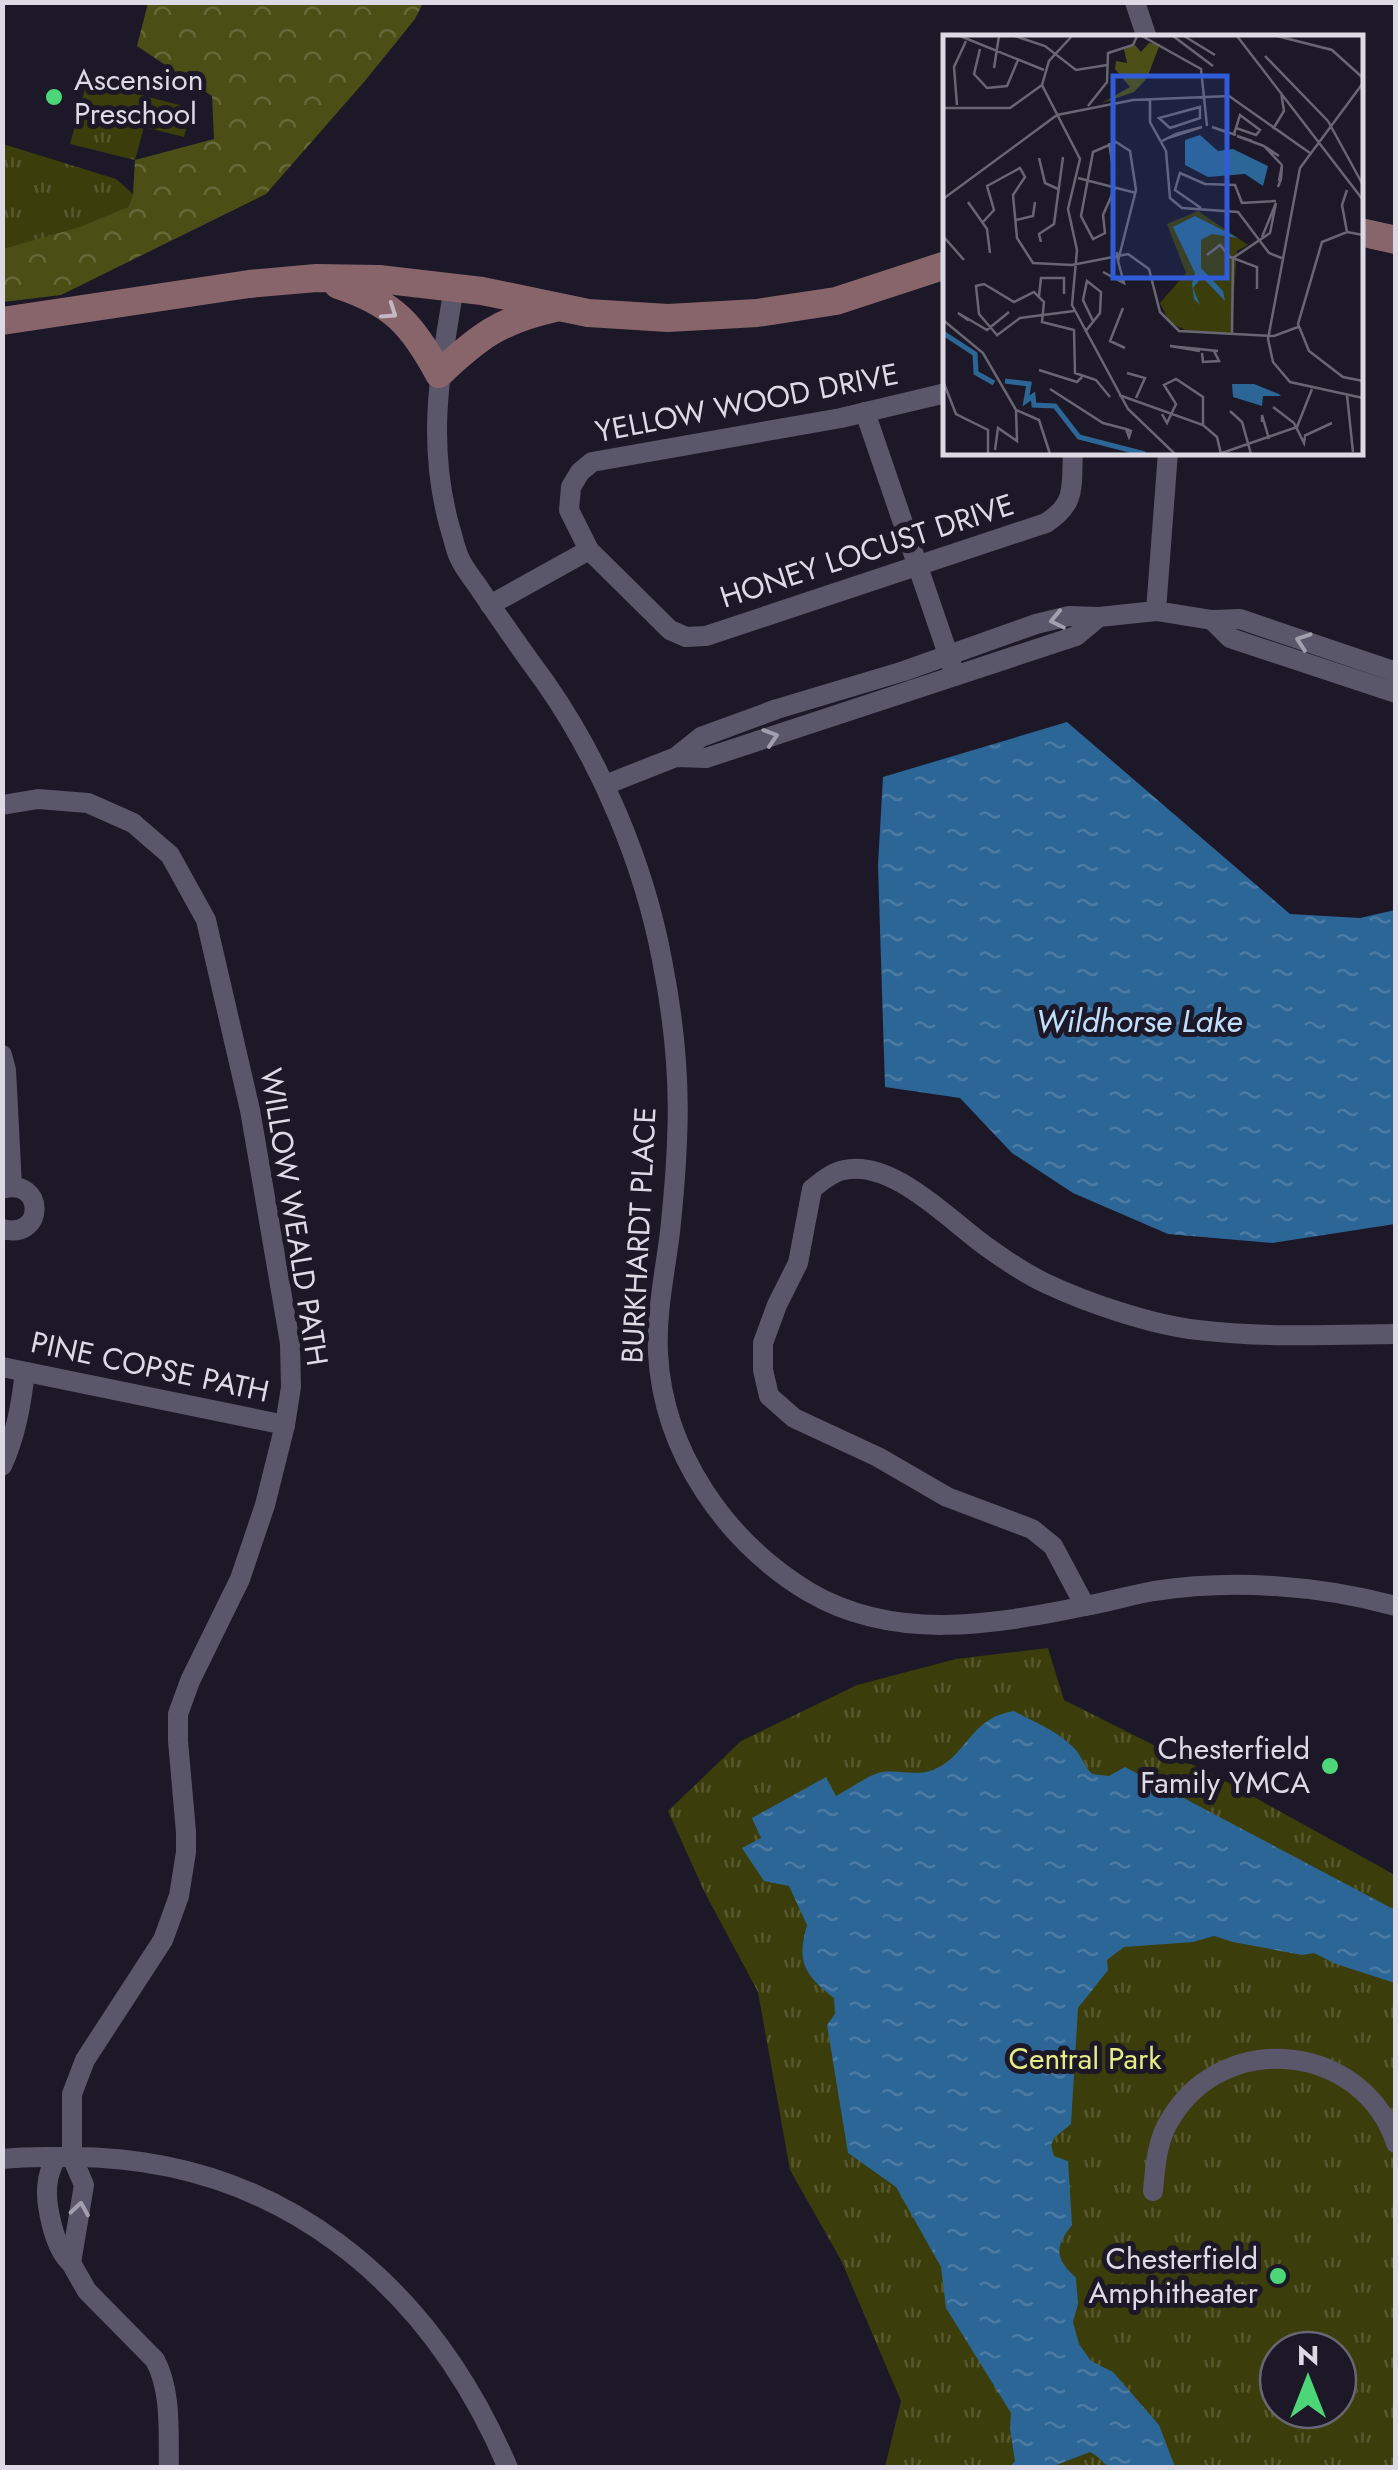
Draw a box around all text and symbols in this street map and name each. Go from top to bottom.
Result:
inset map [943,35,1363,455]
place label: Ascension Preschool [74,58,203,135]
marker: Ascension Preschool [43,86,65,108]
one-way arrow [379,299,397,318]
street label: YELLOW WOOD DRIVE [592,352,902,453]
street label: HONEY LOCUST DRIVE [714,483,1019,618]
one-way arrow [1048,608,1065,629]
one-way arrow [1296,632,1313,652]
one-way arrow [761,729,778,749]
water label: Wildhorse Lake [1036,998,1242,1044]
street label: WILLOW WEALD PATH [250,1065,339,1369]
street label: BURKHARDT PLACE [610,1106,667,1364]
street label: PINE COPSE PATH [27,1320,273,1413]
place label: Chesterfield Family YMCA [1140,1727,1310,1804]
marker: Chesterfield Family YMCA [1319,1755,1341,1777]
park label: Central Park [1008,2037,1162,2080]
one-way arrow [69,2201,90,2218]
place label: Chesterfield Amphitheater [1088,2237,1259,2314]
marker: Chesterfield Amphitheater [1267,2265,1289,2287]
north arrow [1258,2330,1358,2430]
text: N [1297,2335,1319,2376]

